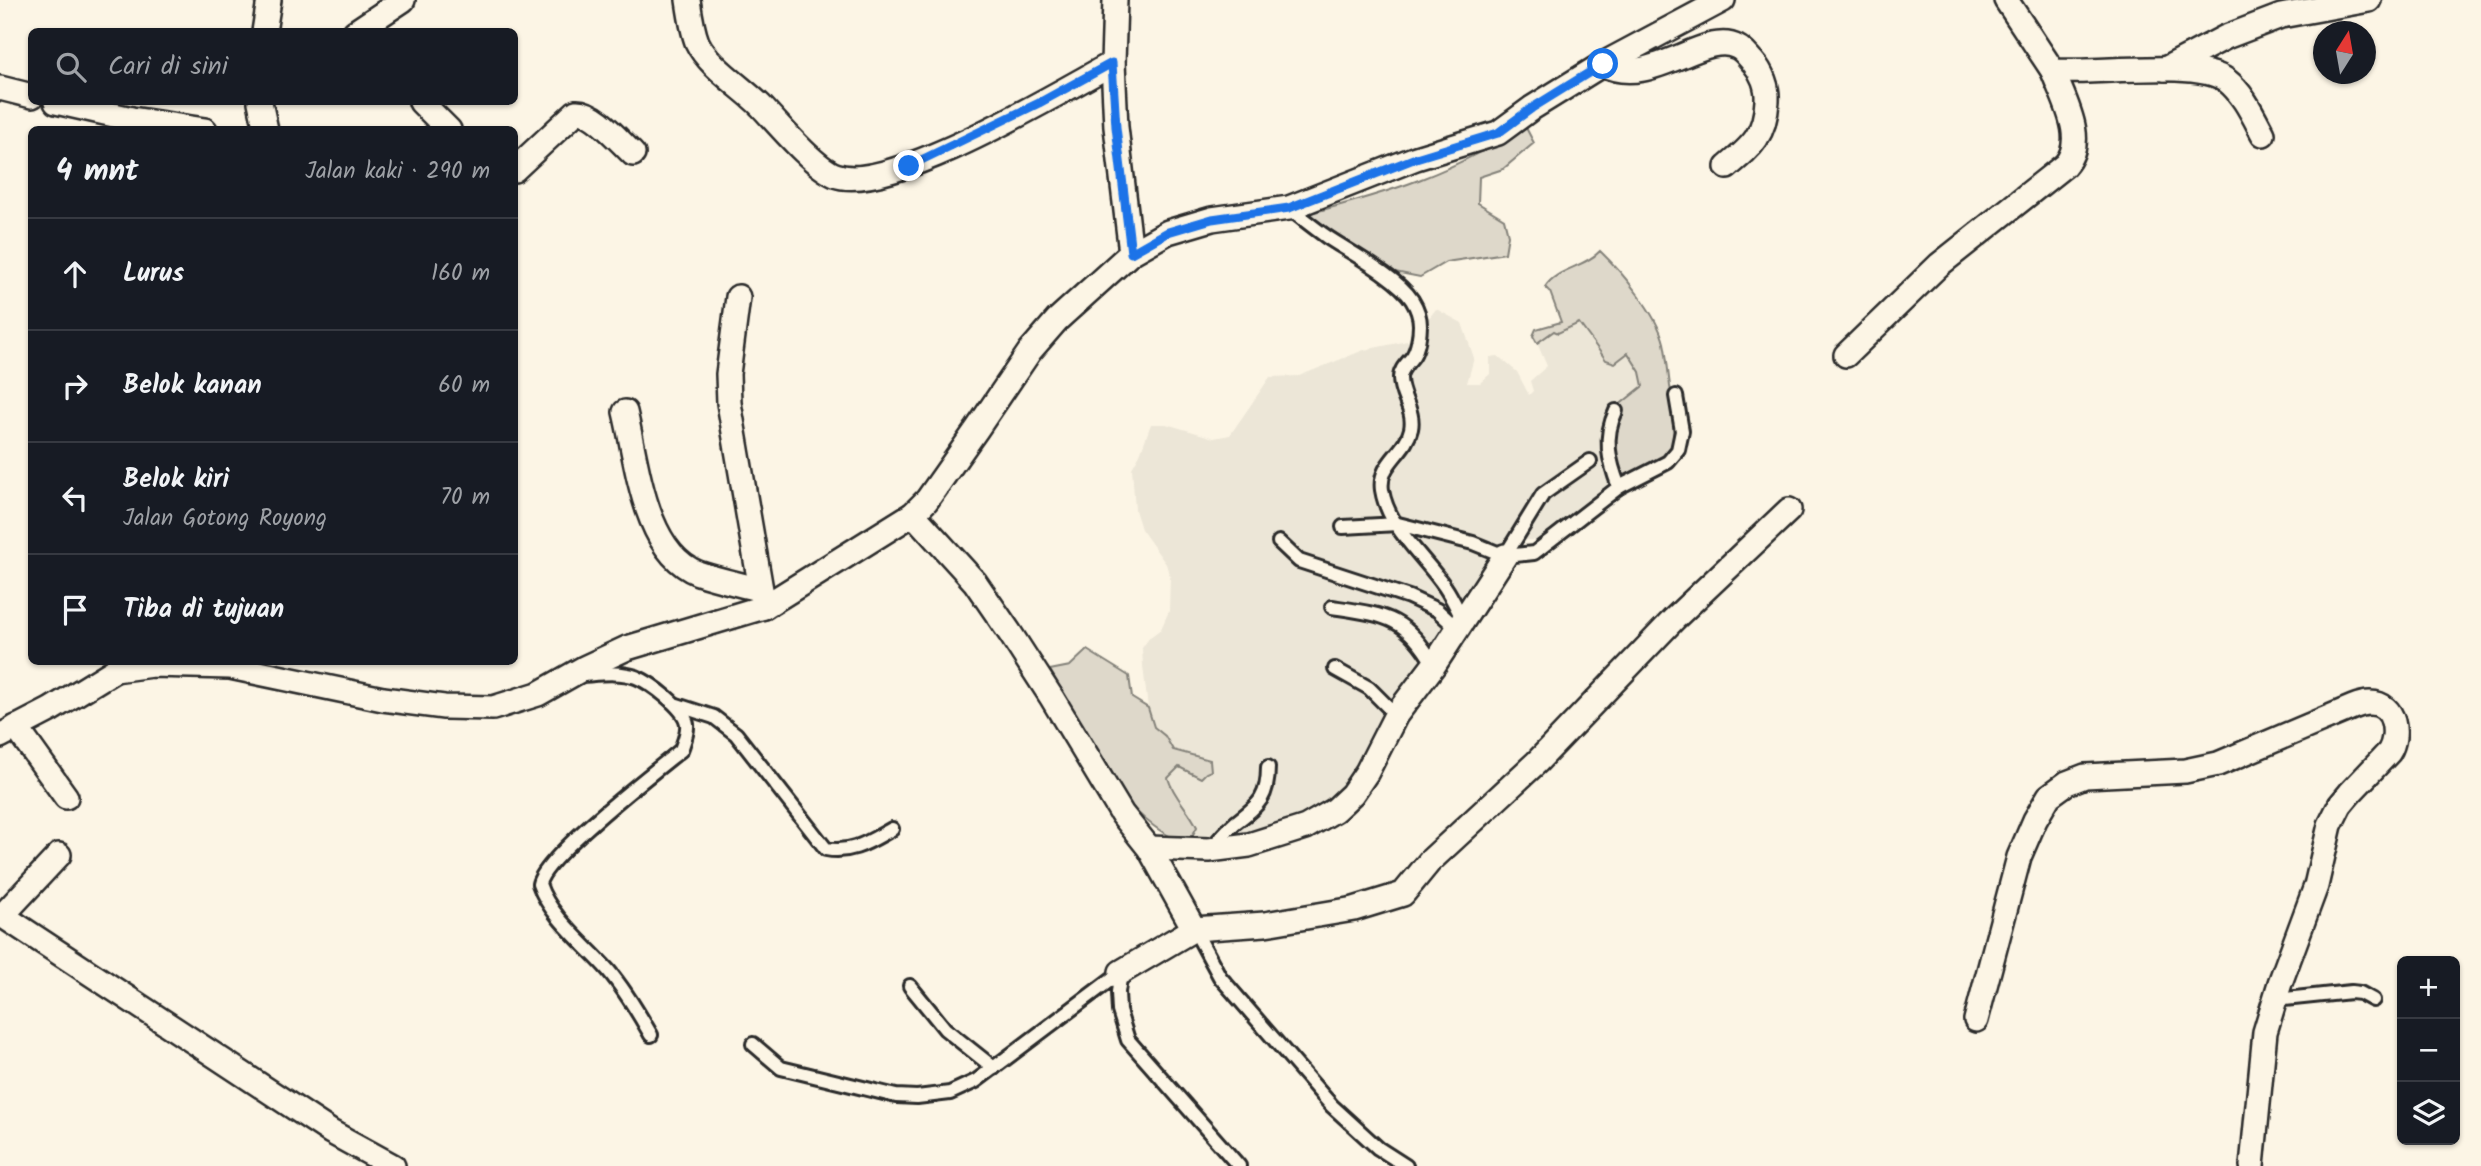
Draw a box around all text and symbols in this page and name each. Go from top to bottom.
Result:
north arrow [2313,21,2376,84]
search box [28,28,518,105]
text: Cari di sini [108,46,228,88]
icon: search [52,48,90,86]
route start [1587,48,1618,79]
text: 4 mnt [56,148,139,196]
route end [893,150,924,181]
text: Jalan kaki · 290 m [305,154,490,190]
text: Lurus [123,253,184,295]
icon: ahead [56,255,94,293]
text: 160 m [431,256,490,292]
text: Belok kanan [123,365,262,407]
icon: right [56,367,94,405]
text: 60 m [438,368,490,404]
text: Belok kiri [123,459,229,501]
icon: left [56,479,94,517]
text: 70 m [440,480,490,516]
text: Jalan Gotong Royong [123,501,327,537]
text: Tiba di tujuan [123,589,284,631]
icon: arrive [56,591,94,629]
map controls [2397,956,2460,1145]
button: + [2397,956,2460,1019]
button: − [2397,1019,2460,1082]
button: layers [2397,1082,2460,1145]

